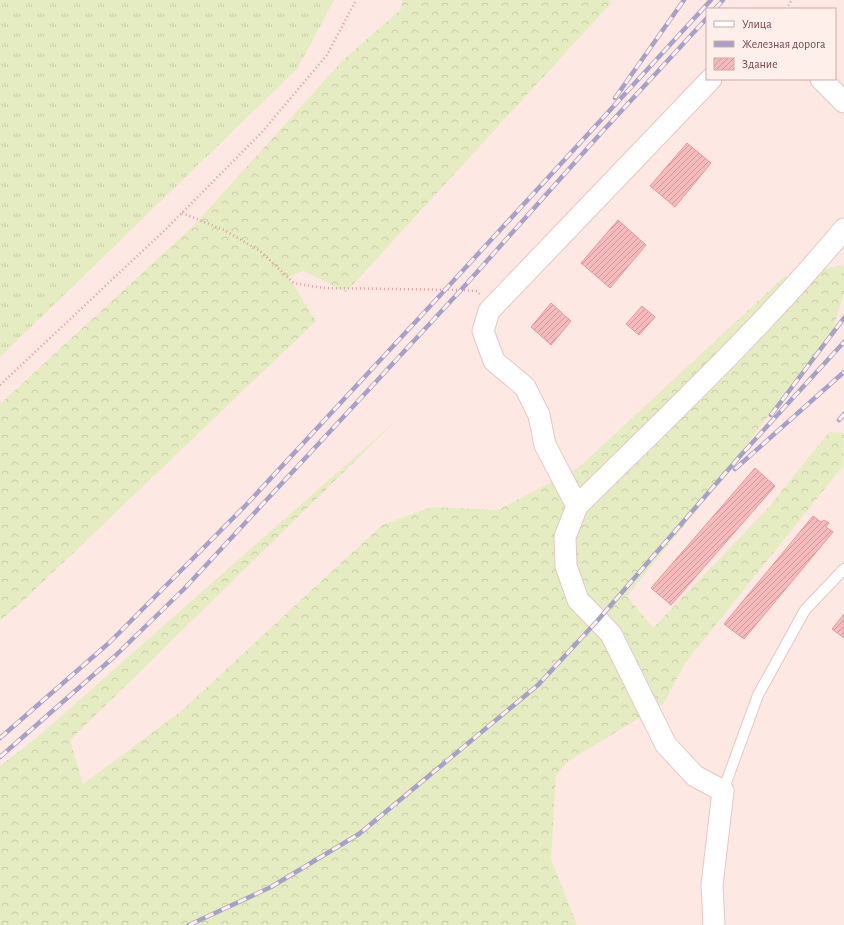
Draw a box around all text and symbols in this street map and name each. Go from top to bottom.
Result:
legend [706,8,836,80]
text: Улица [742,18,772,30]
text: Железная дорога [742,38,826,50]
text: Здание [742,58,778,70]

